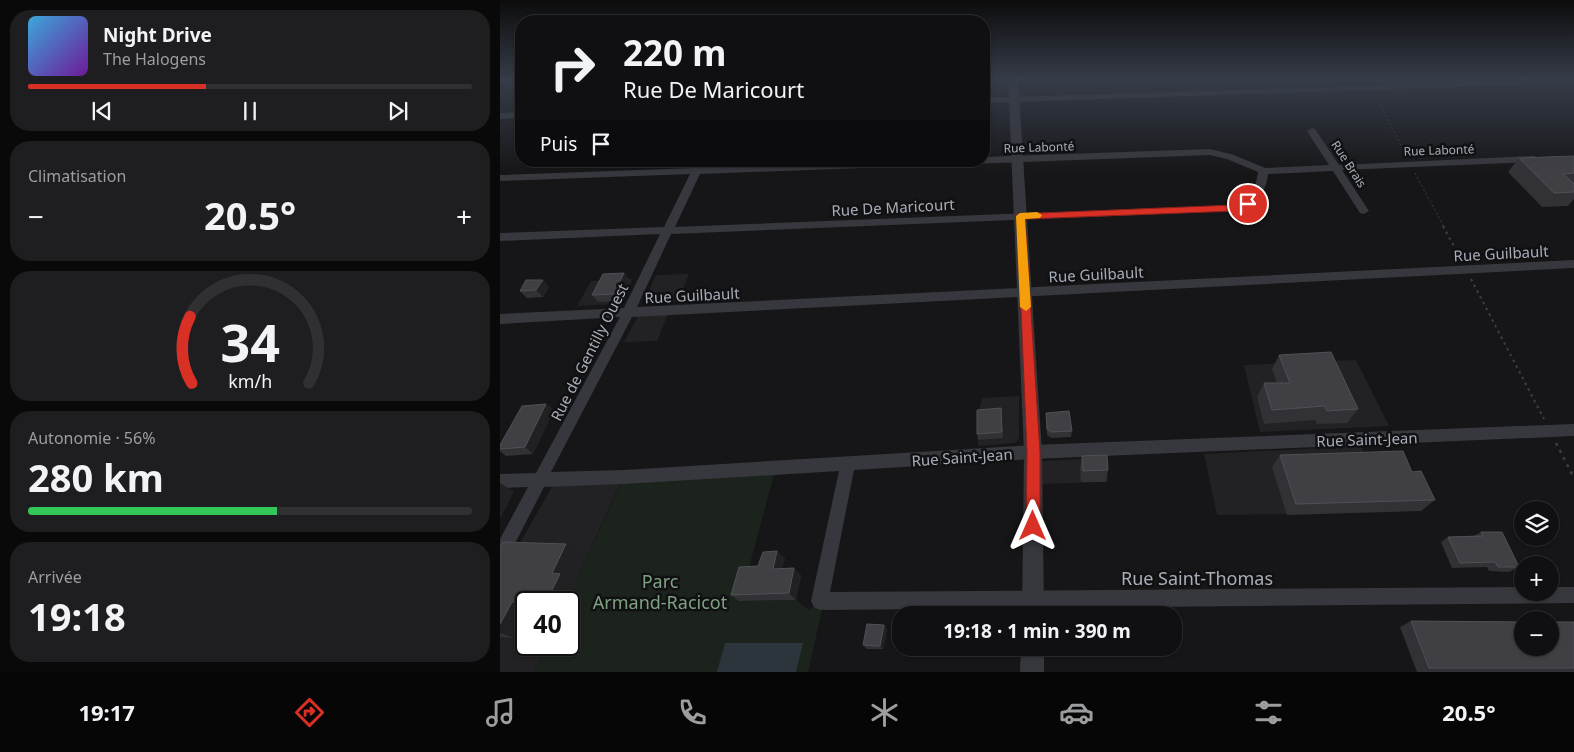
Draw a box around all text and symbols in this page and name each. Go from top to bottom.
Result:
text: Night Drive [103,22,212,48]
text: 220 m [623,29,726,76]
icon: right [540,35,605,100]
text: The Halogens [103,48,206,70]
text: Rue De Maricourt [623,74,804,104]
icon: previous [88,97,116,125]
icon: pause [236,97,264,125]
icon: next [384,97,412,125]
icon: arrive [587,130,615,158]
text: Puis [540,131,577,157]
street label: Rue Labonté [1003,137,1075,157]
street label: Rue Brais [1327,137,1371,191]
street label: Rue Labonté [1403,140,1475,160]
text: Climatisation [28,165,126,187]
pin [1227,183,1269,225]
text: 20.5° [204,189,296,241]
icon: arrive [1234,190,1262,218]
street label: Rue De Maricourt [831,194,956,220]
text: − [28,197,44,235]
text: + [456,197,472,235]
street label: Rue Guilbault [1453,240,1550,265]
street label: Rue Guilbault [1048,261,1145,286]
street label: Rue de Gentilly Ouest [546,279,633,424]
street label: Rue Guilbault [644,282,741,307]
text: 34 [220,306,280,377]
text: km/h [228,369,272,393]
text: Autonomie · 56% [28,427,155,449]
street label: Rue Saint-Jean [1316,427,1418,451]
street label: Rue Saint-Jean [911,443,1013,471]
text: 280 km [28,451,164,503]
position arrow [1006,499,1058,551]
map controls [1514,501,1559,656]
button: layers [1514,501,1559,546]
button: + [1514,556,1559,601]
text: Arrivée [28,566,82,588]
street label: Rue Saint-Thomas [1121,566,1273,590]
park label: Parc Armand-Racicot [593,569,728,614]
text: 19:18 [28,590,126,642]
speed limit sign: 40 [515,591,580,656]
button: − [1514,611,1559,656]
text: 19:18 · 1 min · 390 m [943,618,1131,644]
icon: directions [292,695,327,730]
icon: music [483,695,518,730]
icon: phone [675,695,710,730]
icon: climate [867,695,902,730]
icon: car [1059,695,1094,730]
icon: filters [1251,695,1286,730]
text: 19:17 [78,697,135,727]
text: 20.5° [1442,697,1496,727]

